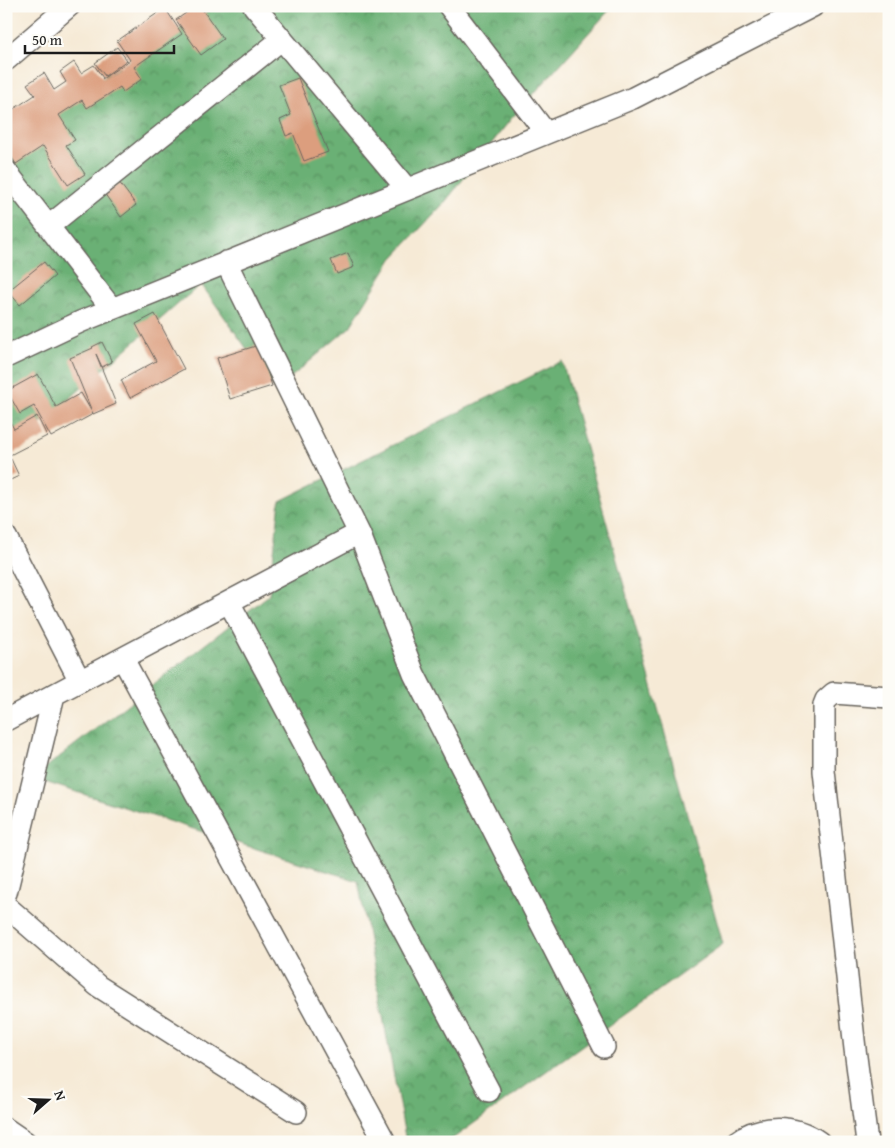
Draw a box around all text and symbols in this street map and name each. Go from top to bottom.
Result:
scale bar [25,22,174,54]
text: 50 m [32,29,63,50]
north arrow [22,1076,72,1126]
text: N [49,1088,71,1104]

